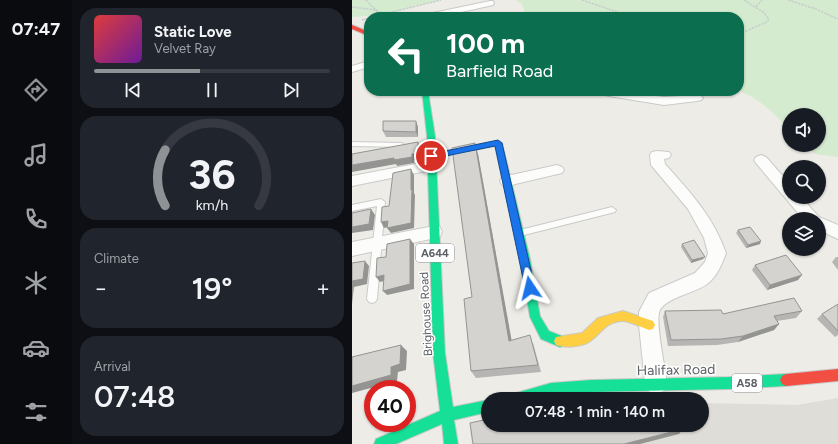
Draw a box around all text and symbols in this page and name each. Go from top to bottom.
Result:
text: 07:47 [12,18,60,40]
text: Static Love [154,23,232,41]
text: 100 m [446,26,525,60]
icon: left [380,28,432,80]
text: Velvet Ray [154,41,216,56]
text: Barfield Road [446,60,553,82]
icon: directions [22,76,50,104]
icon: previous [122,79,144,101]
icon: pause [201,79,223,101]
icon: next [280,79,302,101]
map controls [782,108,826,256]
button: sound [782,108,826,152]
pin [414,139,448,173]
icon: music [22,141,50,169]
icon: arrive [420,145,442,167]
text: 36 [188,149,236,199]
button: search [782,160,826,204]
text: km/h [196,196,228,214]
icon: phone [22,205,50,233]
button: layers [782,212,826,256]
road number: A644 [416,244,454,262]
text: Climate [94,251,139,266]
position arrow [509,267,551,309]
icon: climate [22,269,50,297]
text: 19° [191,270,233,307]
street label: Brighouse Road [417,272,435,356]
text: − [94,275,108,302]
text: + [316,275,330,302]
icon: car [22,334,50,362]
text: Arrival [94,359,131,374]
street label: Halifax Road [637,361,715,379]
road number: A58 [732,374,762,392]
text: 07:48 [94,378,175,415]
speed limit sign: 40 [364,380,416,432]
icon: filters [22,398,50,426]
text: 07:48 · 1 min · 140 m [525,403,665,421]

